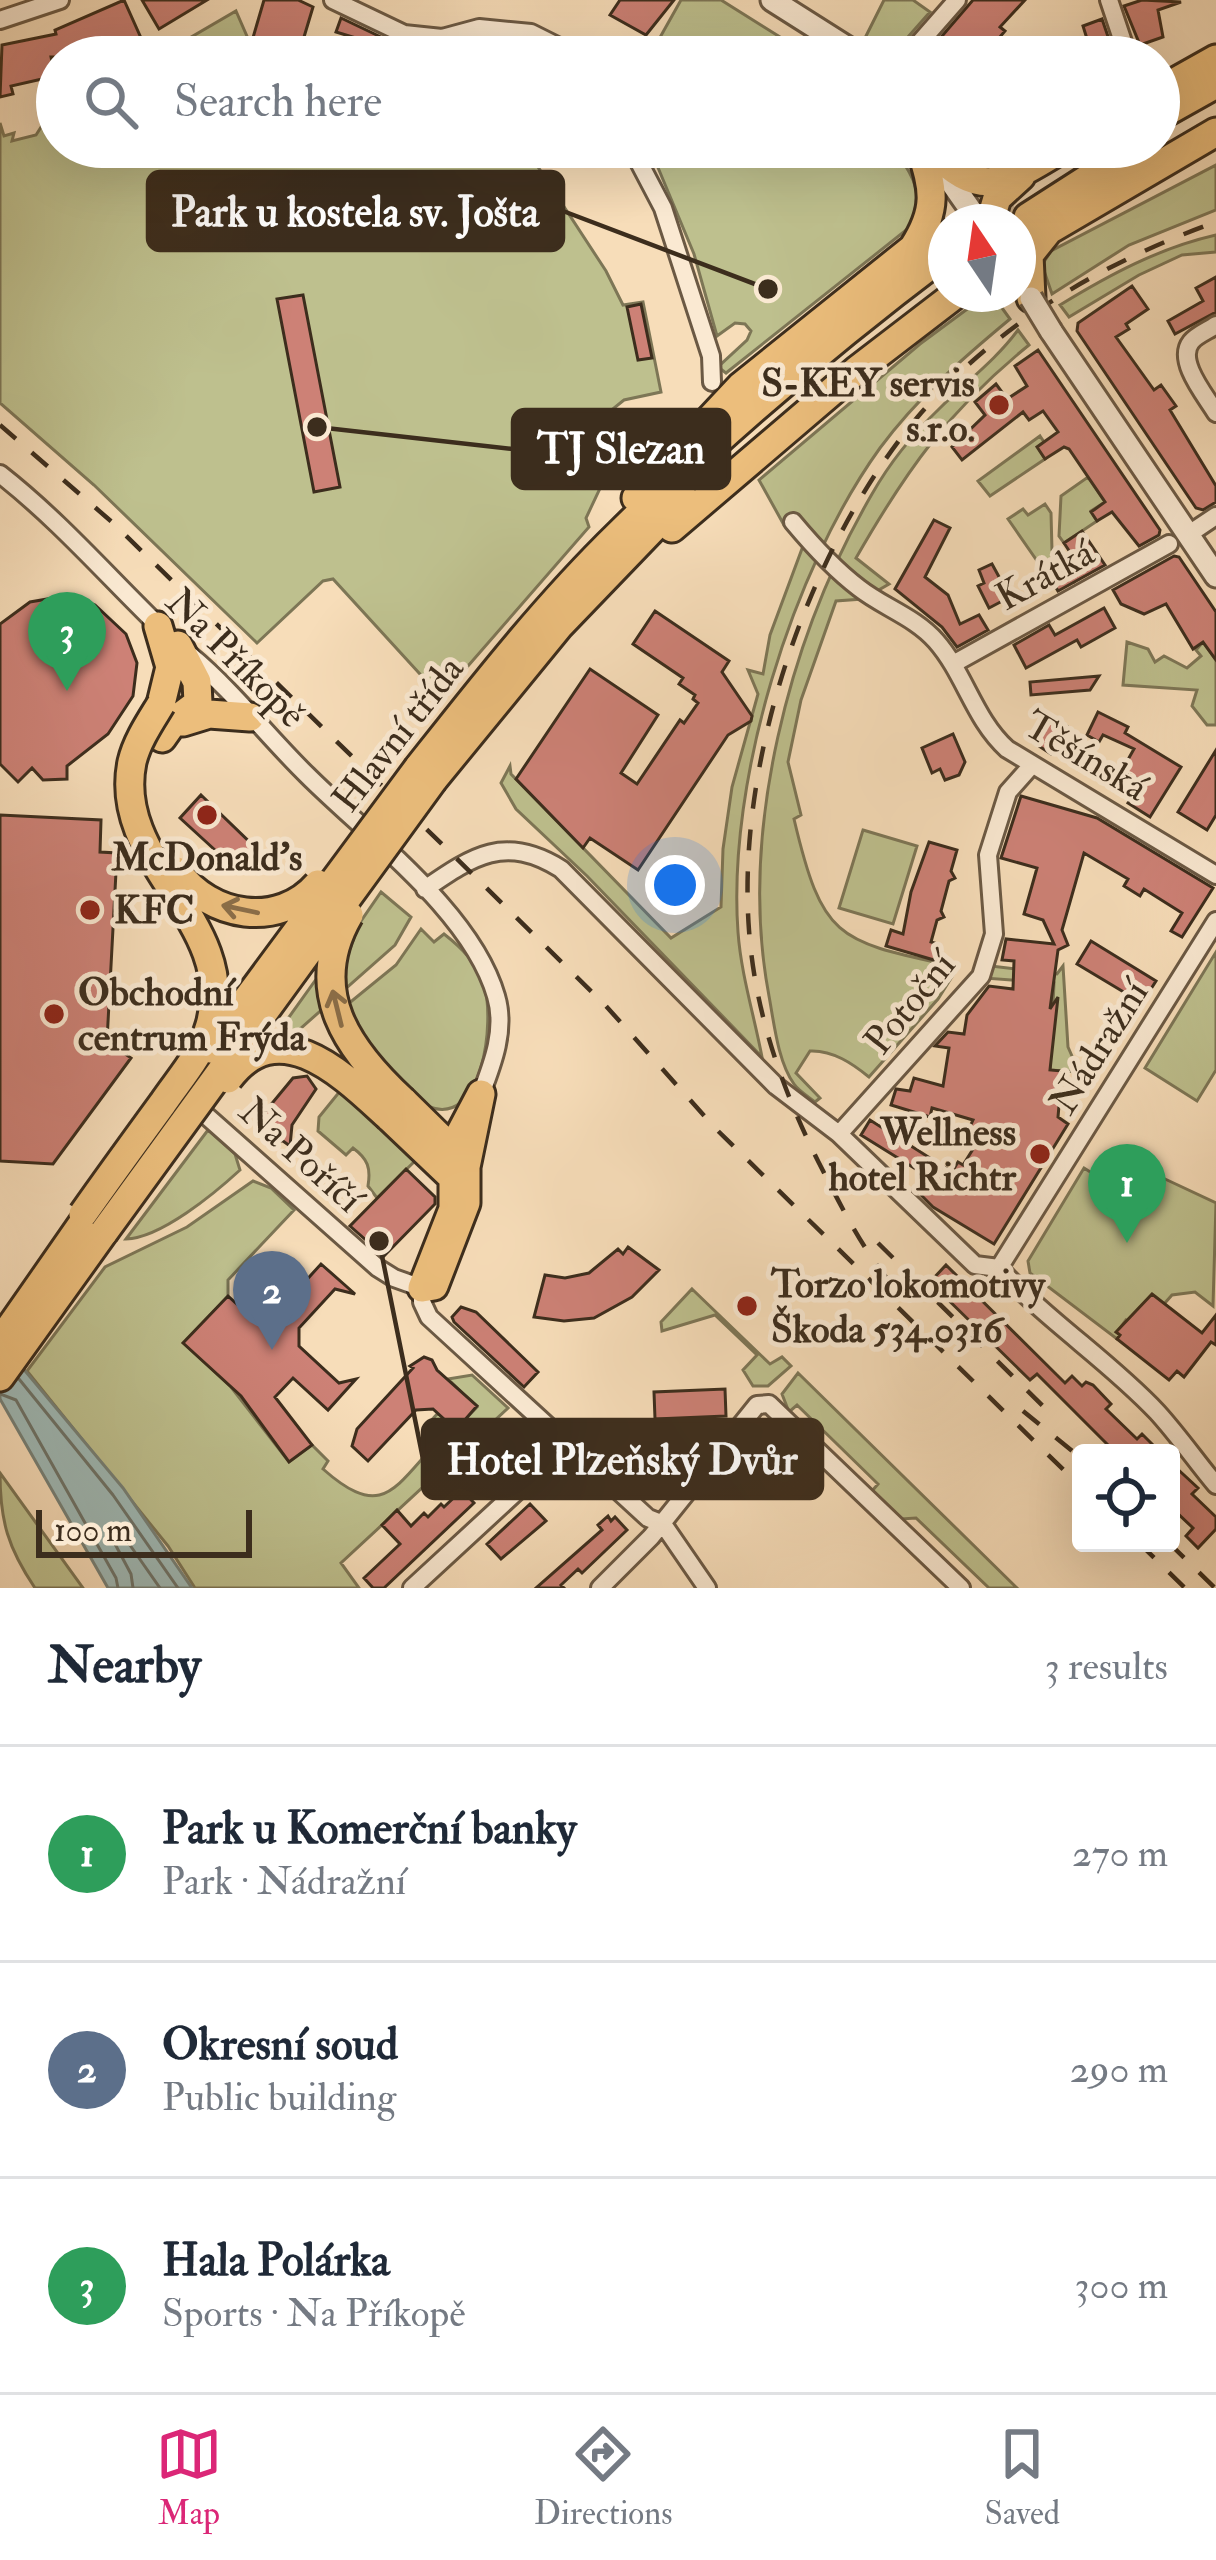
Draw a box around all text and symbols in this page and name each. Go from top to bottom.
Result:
search box [36,36,1180,168]
icon: search [78,69,144,135]
text: Search here [174,74,382,130]
callout: Park u kostela sv. Jošta [148,172,563,250]
text: Park u kostela sv. Jošta [171,187,541,239]
north arrow [928,204,1036,312]
place label: S-KEY servis s.r.o. [761,359,975,453]
marker: S-KEY servis s.r.o. [986,392,1012,418]
callout: TJ Slezan [513,410,729,488]
text: TJ Slezan [536,424,705,476]
street label: Krátká [987,528,1104,622]
street label: Na Příkopě [156,578,316,738]
pin: 3 [28,592,106,691]
street label: Hlavní třída [322,645,475,822]
street label: Těšínská [1015,700,1158,813]
marker: McDonald's [194,802,220,828]
place label: McDonald's [111,833,302,882]
your location [645,855,705,915]
place label: KFC [114,886,194,935]
marker: KFC [77,897,103,923]
one-way arrow [221,897,259,920]
street label: Potoční [854,940,968,1064]
place label: Obchodní centrum Frýda [78,968,307,1062]
street label: Nádražní [1039,969,1161,1123]
one-way arrow [325,990,347,1028]
marker: Obchodní centrum Frýda [41,1001,67,1027]
street label: Na Poříčí [229,1087,375,1225]
place label: Wellness hotel Richtr [828,1108,1016,1202]
marker: Wellness hotel Richtr [1027,1141,1053,1167]
pin: 1 [1088,1144,1166,1243]
pin: 2 [233,1251,311,1350]
place label: Torzo lokomotivy Škoda 534.0316 [770,1260,1047,1354]
marker: Torzo lokomotivy Škoda 534.0316 [734,1293,760,1319]
callout: Hotel Plzeňský Dvůr [423,1420,822,1498]
text: Hotel Plzeňský Dvůr [446,1435,799,1488]
map controls [1072,1444,1180,1552]
button: locate [1072,1444,1180,1552]
scale bar [36,1504,252,1557]
text: 100 m [54,1510,132,1551]
text: Nearby [48,1634,201,1698]
text: 3 results [1045,1642,1168,1691]
text: Park u Komerční banky [162,1801,577,1857]
text: 1 [80,1829,94,1878]
text: 270 m [1072,1829,1168,1878]
text: Park · Nádražní [162,1857,406,1906]
text: Okresní soud [162,2017,398,2073]
text: 2 [77,2045,97,2094]
text: 290 m [1070,2045,1168,2094]
text: Public building [162,2073,396,2122]
text: Hala Polárka [162,2233,390,2289]
text: 3 [80,2261,94,2310]
text: 300 m [1075,2261,1168,2310]
text: Sports · Na Příkopě [162,2289,465,2338]
tab: Map [156,2421,222,2534]
tab: Directions [534,2421,673,2534]
tab: Saved [985,2421,1060,2534]

